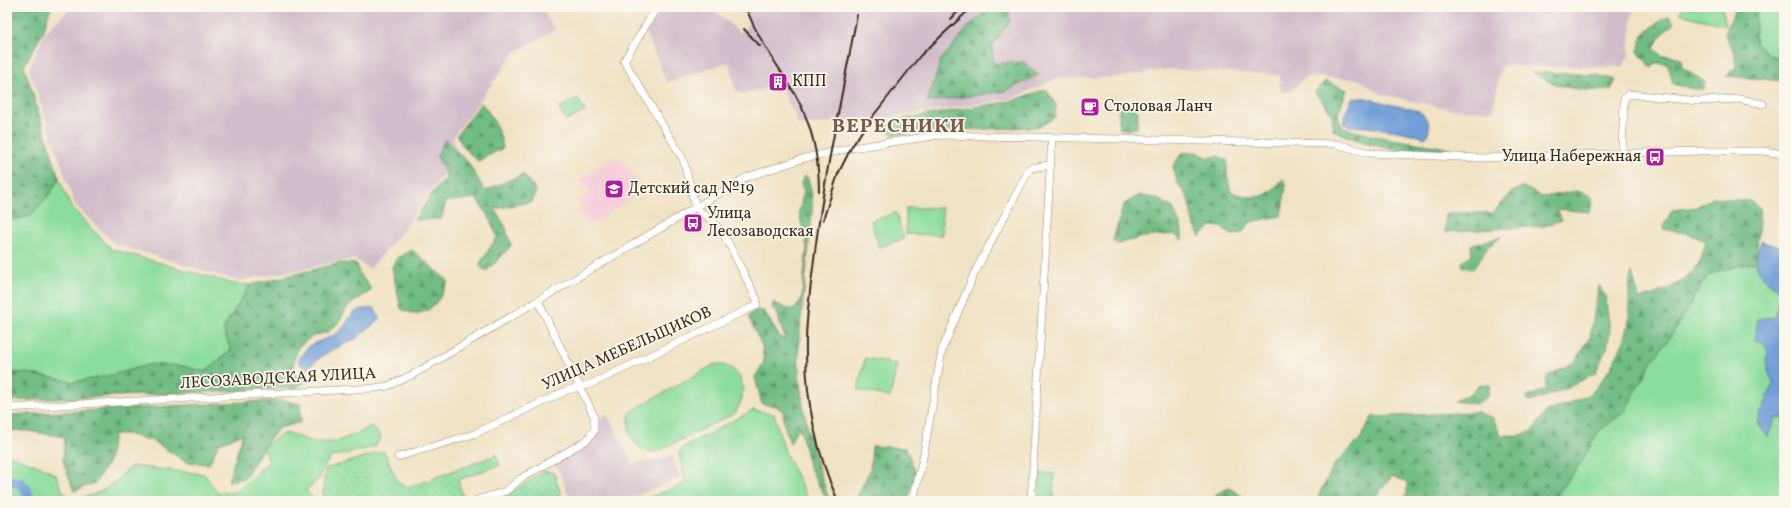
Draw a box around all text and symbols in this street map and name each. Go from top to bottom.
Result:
building icon: КПП [767,71,789,93]
place label: КПП [792,71,827,93]
cafe icon: Столовая Ланч [1079,96,1101,118]
place label: Столовая Ланч [1104,96,1213,118]
district label: ВЕРЕСНИКИ [832,113,966,141]
place label: Улица Набережная [1502,146,1641,168]
bus stop icon: Улица Набережная [1644,146,1666,168]
school or university icon: Детский сад №19 [603,178,625,200]
place label: Детский сад №19 [628,178,754,200]
place label: Улица Лесозаводская [707,203,814,243]
bus stop icon: Улица Лесозаводская [682,212,704,234]
street label: УЛИЦА МЕБЕЛЬЩИКОВ [539,302,715,396]
street label: ЛЕСОЗАВОДСКАЯ УЛИЦА [179,363,377,395]

